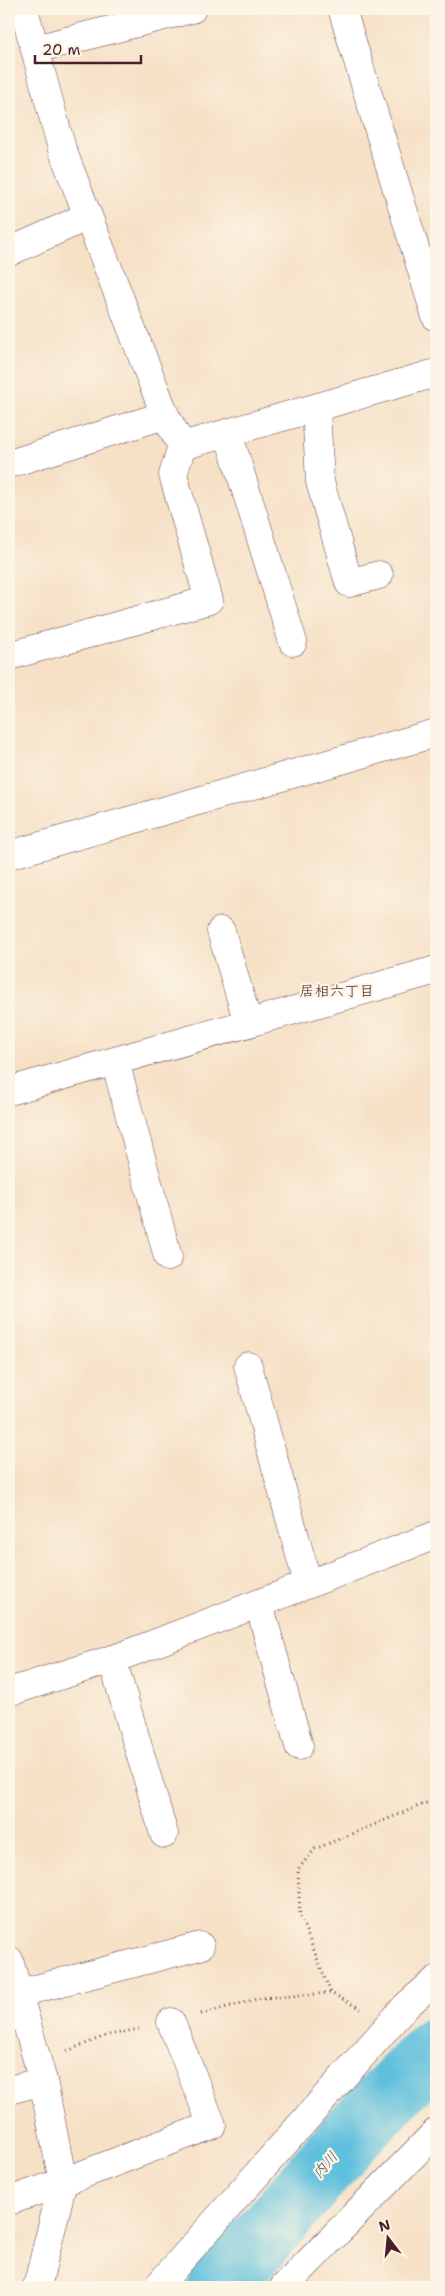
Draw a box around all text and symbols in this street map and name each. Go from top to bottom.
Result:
scale bar [35,32,141,64]
text: 20 m [42,40,81,60]
district label: 居相六丁目 [299,981,375,1001]
water label: 内川 [308,2147,342,2183]
north arrow [362,2214,412,2264]
text: N [377,2215,392,2236]

